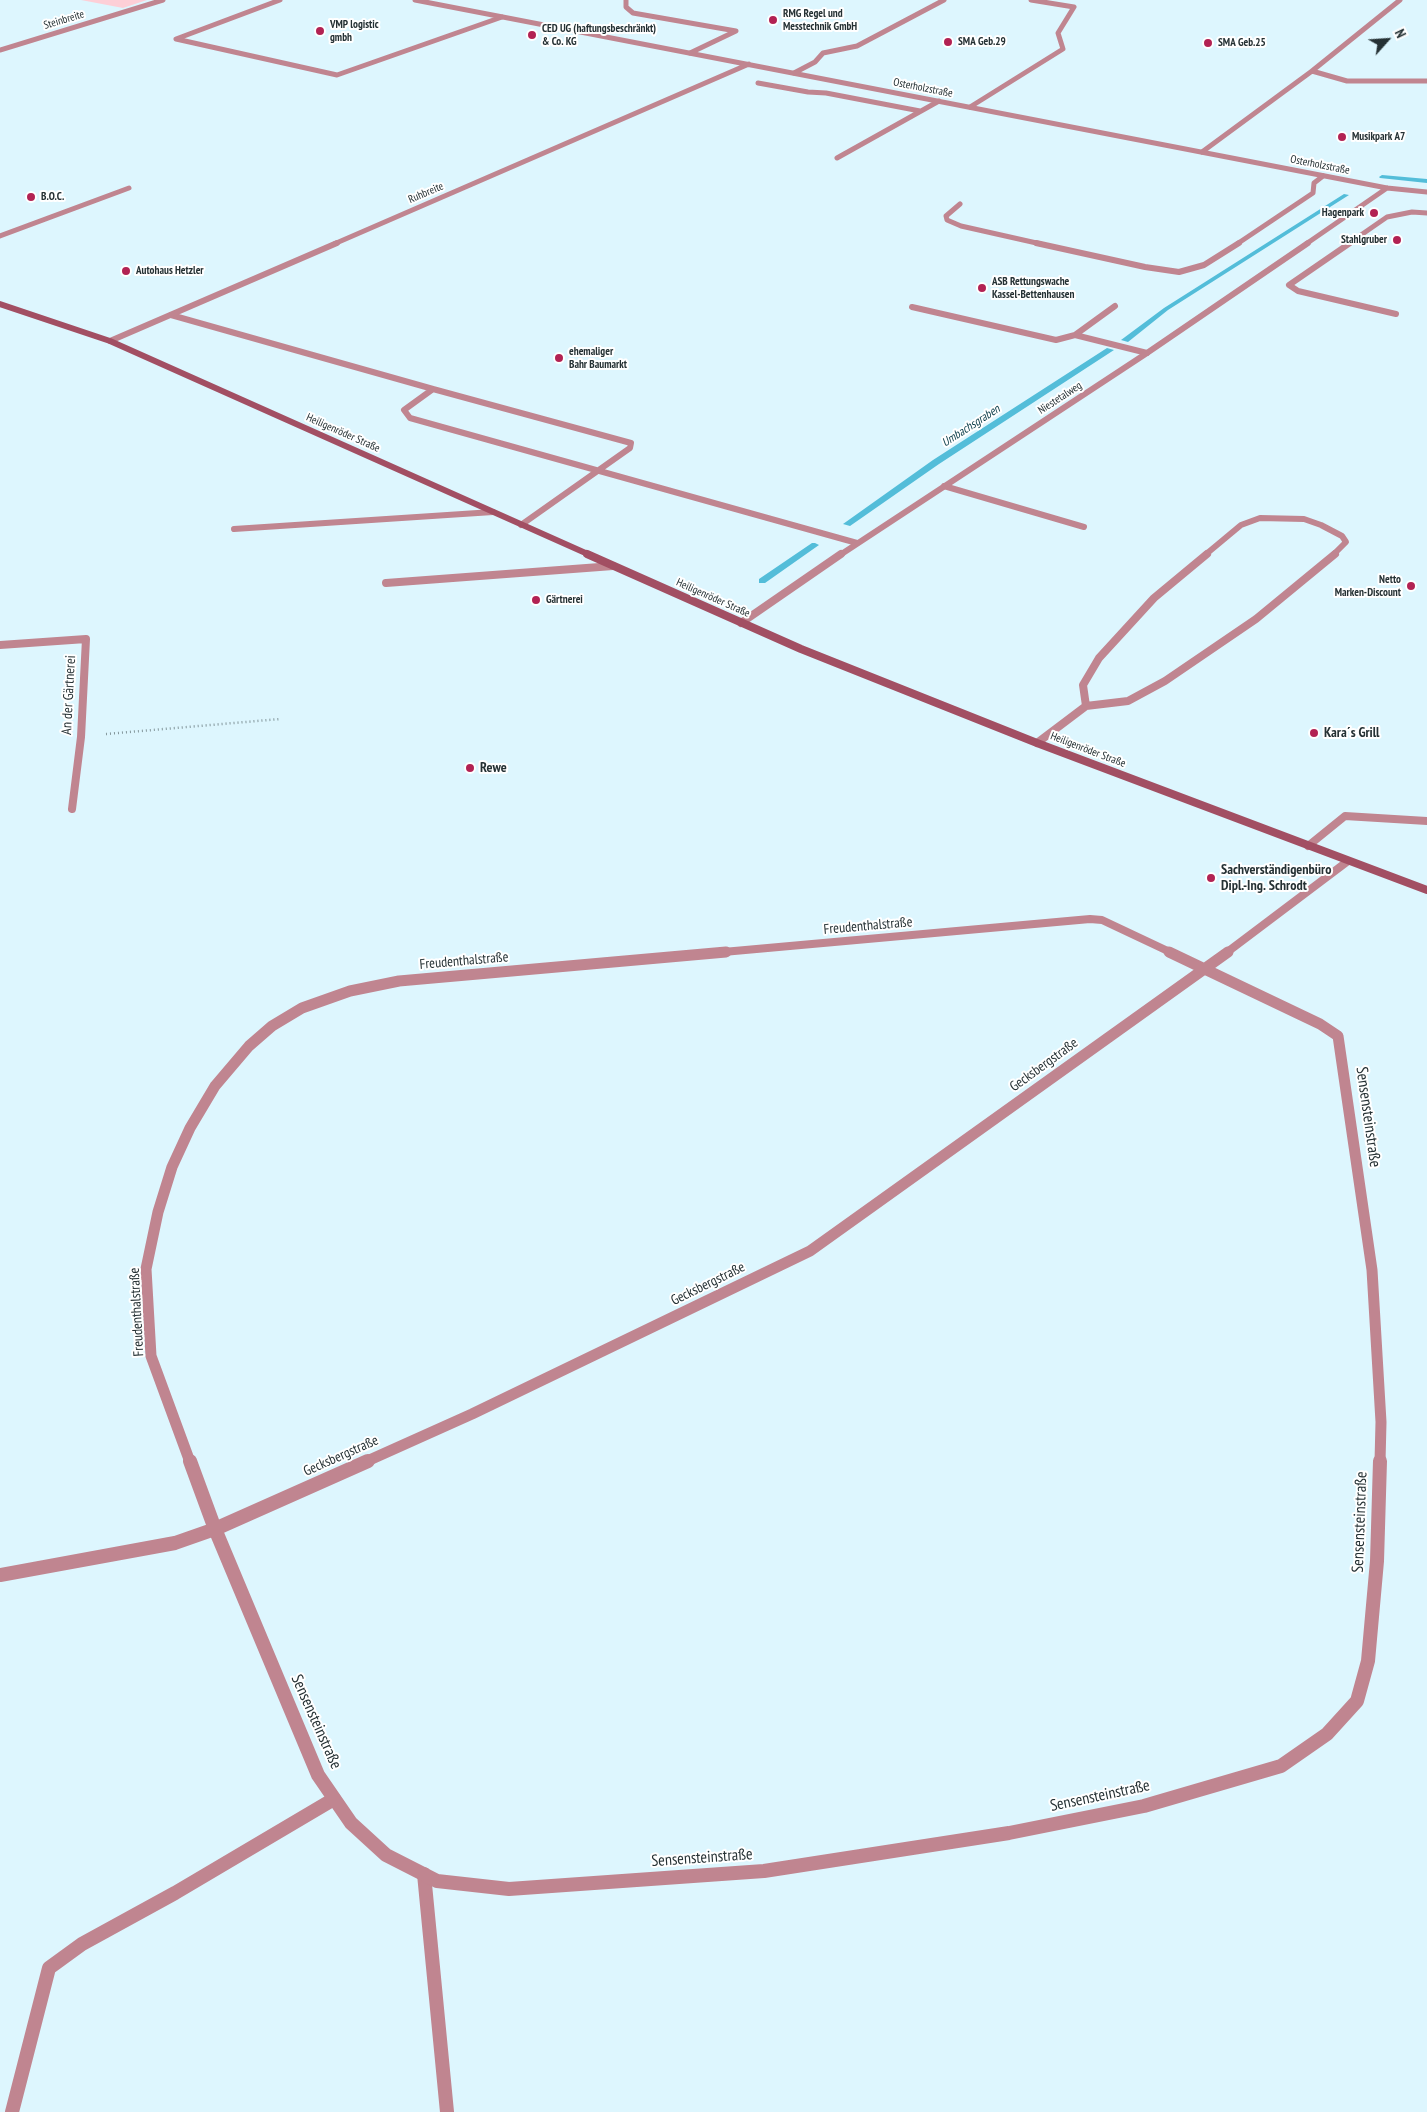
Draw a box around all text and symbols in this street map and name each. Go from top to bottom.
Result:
place label: RMG Regel und Messtechnik GmbH [783,7,857,33]
street label: Steinbreite [42,8,86,32]
marker: RMG Regel und Messtechnik GmbH [767,14,779,26]
north arrow [1362,15,1412,65]
place label: VMP logistic gmbh [330,18,379,44]
place label: CED UG (haftungsbeschränkt) & Co. KG [542,22,656,48]
marker: VMP logistic gmbh [314,25,326,37]
text: N [1391,26,1410,41]
marker: CED UG (haftungsbeschränkt) & Co. KG [526,29,538,41]
place label: SMA Geb.29 [958,35,1006,49]
marker: SMA Geb.29 [942,36,954,48]
place label: SMA Geb.25 [1218,36,1266,50]
marker: SMA Geb.25 [1202,37,1214,49]
street label: Osterholzstraße [892,76,954,100]
place label: Musikpark A7 [1352,130,1405,144]
marker: Musikpark A7 [1336,131,1348,143]
street label: Osterholzstraße [1289,153,1351,177]
street label: Ruhbreite [406,180,446,206]
place label: B.O.C. [41,190,64,204]
marker: B.O.C. [25,191,37,203]
place label: Hagenpark [1322,206,1364,220]
marker: Hagenpark [1368,207,1380,219]
place label: Stahlgruber [1341,233,1387,247]
marker: Stahlgruber [1391,234,1403,246]
place label: Autohaus Hetzler [136,264,204,278]
marker: Autohaus Hetzler [120,265,132,277]
place label: ASB Rettungswache Kassel-Bettenhausen [992,275,1074,301]
marker: ASB Rettungswache Kassel-Bettenhausen [976,282,988,294]
place label: ehemaliger Bahr Baumarkt [569,345,627,371]
marker: ehemaliger Bahr Baumarkt [553,352,565,364]
street label: Niestetalweg [1036,379,1084,417]
water label: Umbachsgraben [939,402,1003,450]
street label: Heiligenröder Straße [304,411,382,455]
place label: Netto Marken-Discount [1335,573,1401,599]
street label: Heiligenröder Straße [674,576,752,620]
marker: Netto Marken-Discount [1405,580,1417,592]
place label: Gärtnerei [546,593,583,607]
marker: Gärtnerei [530,594,542,606]
street label: An der Gärtnerei [59,655,79,735]
place label: Kara´s Grill [1324,725,1380,741]
marker: Kara´s Grill [1308,727,1320,739]
street label: Heiligenröder Straße [1049,730,1127,770]
place label: Rewe [480,760,507,776]
marker: Rewe [464,762,476,774]
place label: Sachverständigenbüro Dipl.-Ing. Schrodt [1221,862,1331,894]
marker: Sachverständigenbüro Dipl.-Ing. Schrodt [1205,872,1217,884]
street label: Freudenthalstraße [823,914,913,938]
street label: Freudenthalstraße [419,949,509,973]
street label: Gecksbergstraße [1007,1035,1081,1095]
street label: Sensensteinstraße [1351,1066,1385,1168]
street label: Gecksbergstraße [668,1259,748,1309]
street label: Freudenthalstraße [126,1267,148,1357]
street label: Gecksbergstraße [301,1432,381,1480]
street label: Sensensteinstraße [1349,1471,1371,1573]
street label: Sensensteinstraße [287,1672,345,1772]
street label: Sensensteinstraße [1048,1776,1152,1816]
street label: Sensensteinstraße [651,1845,753,1871]

